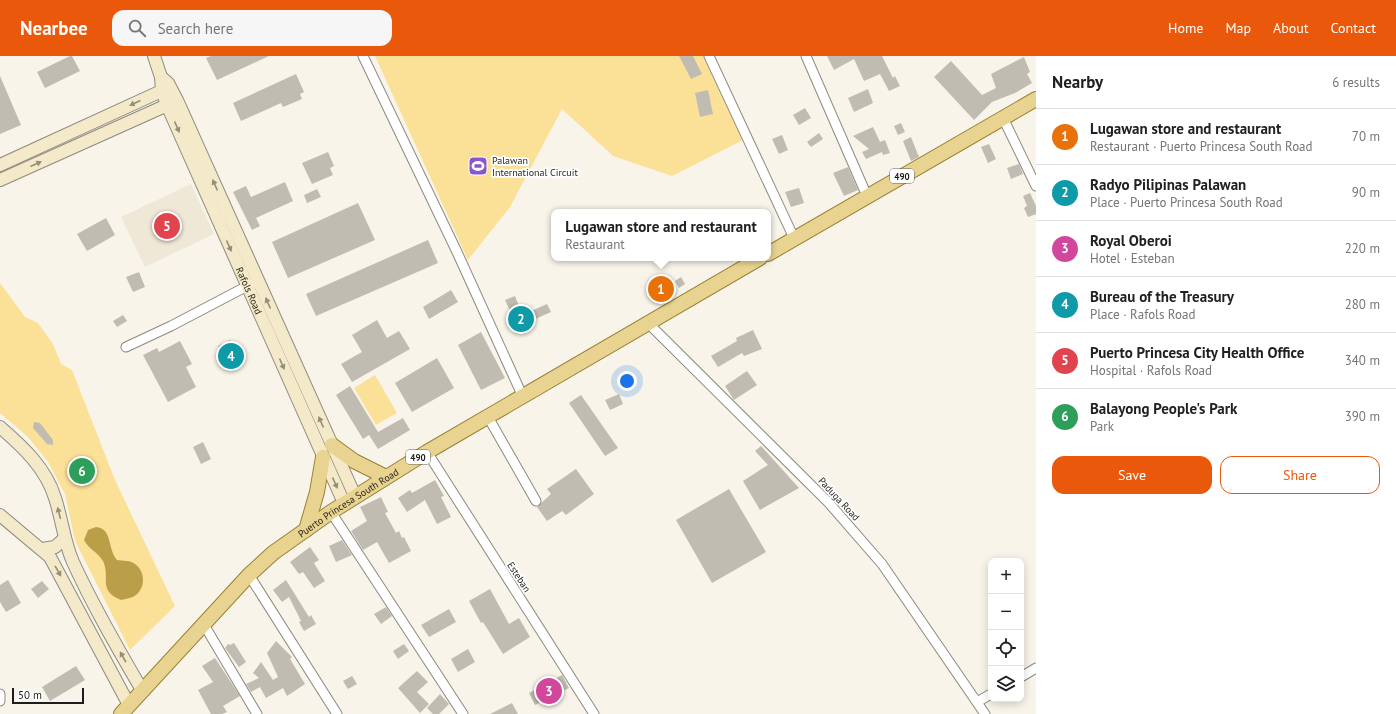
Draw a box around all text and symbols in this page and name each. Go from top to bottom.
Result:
search box [112,10,392,46]
text: Nearbee [20,16,88,40]
icon: search [126,17,148,39]
text: Search here [158,19,233,38]
text: Home [1168,19,1203,37]
text: Map [1225,19,1251,37]
text: About [1273,19,1309,37]
text: Contact [1331,19,1376,37]
text: Nearby [1052,71,1103,93]
text: 6 results [1332,74,1380,91]
one-way arrow [129,100,141,106]
text: Lugawan store and restaurant [1090,119,1281,138]
one-way arrow [174,121,180,133]
text: 1 [1061,128,1069,145]
text: 70 m [1352,128,1380,145]
text: Restaurant · Puerto Princesa South Road [1090,138,1313,155]
place label: Palawan International Circuit [492,154,578,179]
sports icon: Palawan International Circuit [467,155,489,177]
one-way arrow [30,161,41,167]
road number: 490 [890,169,914,183]
text: Radyo Pilipinas Palawan [1090,175,1246,194]
one-way arrow [211,179,218,191]
text: 2 [1061,184,1069,201]
text: 90 m [1352,184,1380,201]
text: Place · Puerto Princesa South Road [1090,194,1283,211]
popup [551,209,771,261]
pin: 5 [154,211,180,241]
text: Lugawan store and restaurant [565,217,757,236]
text: Royal Oberoi [1090,231,1172,250]
text: Restaurant [565,236,625,253]
one-way arrow [226,240,232,251]
text: 3 [1061,240,1069,257]
text: 220 m [1345,240,1380,257]
text: Hotel · Esteban [1090,250,1175,267]
street label: Rafols Road [233,265,266,316]
pin: 1 [648,274,674,304]
text: Bureau of the Treasury [1090,287,1234,306]
text: 4 [1061,296,1069,313]
text: 280 m [1345,296,1380,313]
one-way arrow [265,298,271,309]
pin: 2 [508,304,534,334]
text: Place · Rafols Road [1090,306,1195,323]
pin: 4 [218,341,244,371]
text: Puerto Princesa City Health Office [1090,343,1304,362]
text: 5 [1061,352,1069,369]
text: 340 m [1345,352,1380,369]
one-way arrow [279,359,285,370]
text: Hospital · Rafols Road [1090,362,1212,379]
your location [617,371,637,391]
text: Balayong People's Park [1090,399,1237,418]
text: 6 [1061,408,1069,425]
text: 390 m [1345,408,1380,425]
one-way arrow [318,416,325,428]
text: Park [1090,418,1114,435]
road number: 490 [406,450,430,464]
pin: 6 [69,456,95,486]
button: Save [1052,456,1212,494]
button: Share [1220,456,1380,494]
street label: Puerto Princesa South Road [295,465,401,540]
street label: Paduga Road [815,474,863,524]
one-way arrow [332,478,338,489]
one-way arrow [56,507,62,519]
map controls [988,558,1024,702]
button: + [988,558,1024,594]
street label: Esteban [504,559,534,595]
one-way arrow [54,565,61,577]
button: − [988,594,1024,630]
button: locate [988,630,1024,666]
one-way arrow [120,651,126,662]
button: layers [988,666,1024,702]
pin: 3 [536,676,562,706]
scale bar [12,686,84,705]
text: 50 m [18,688,42,702]

